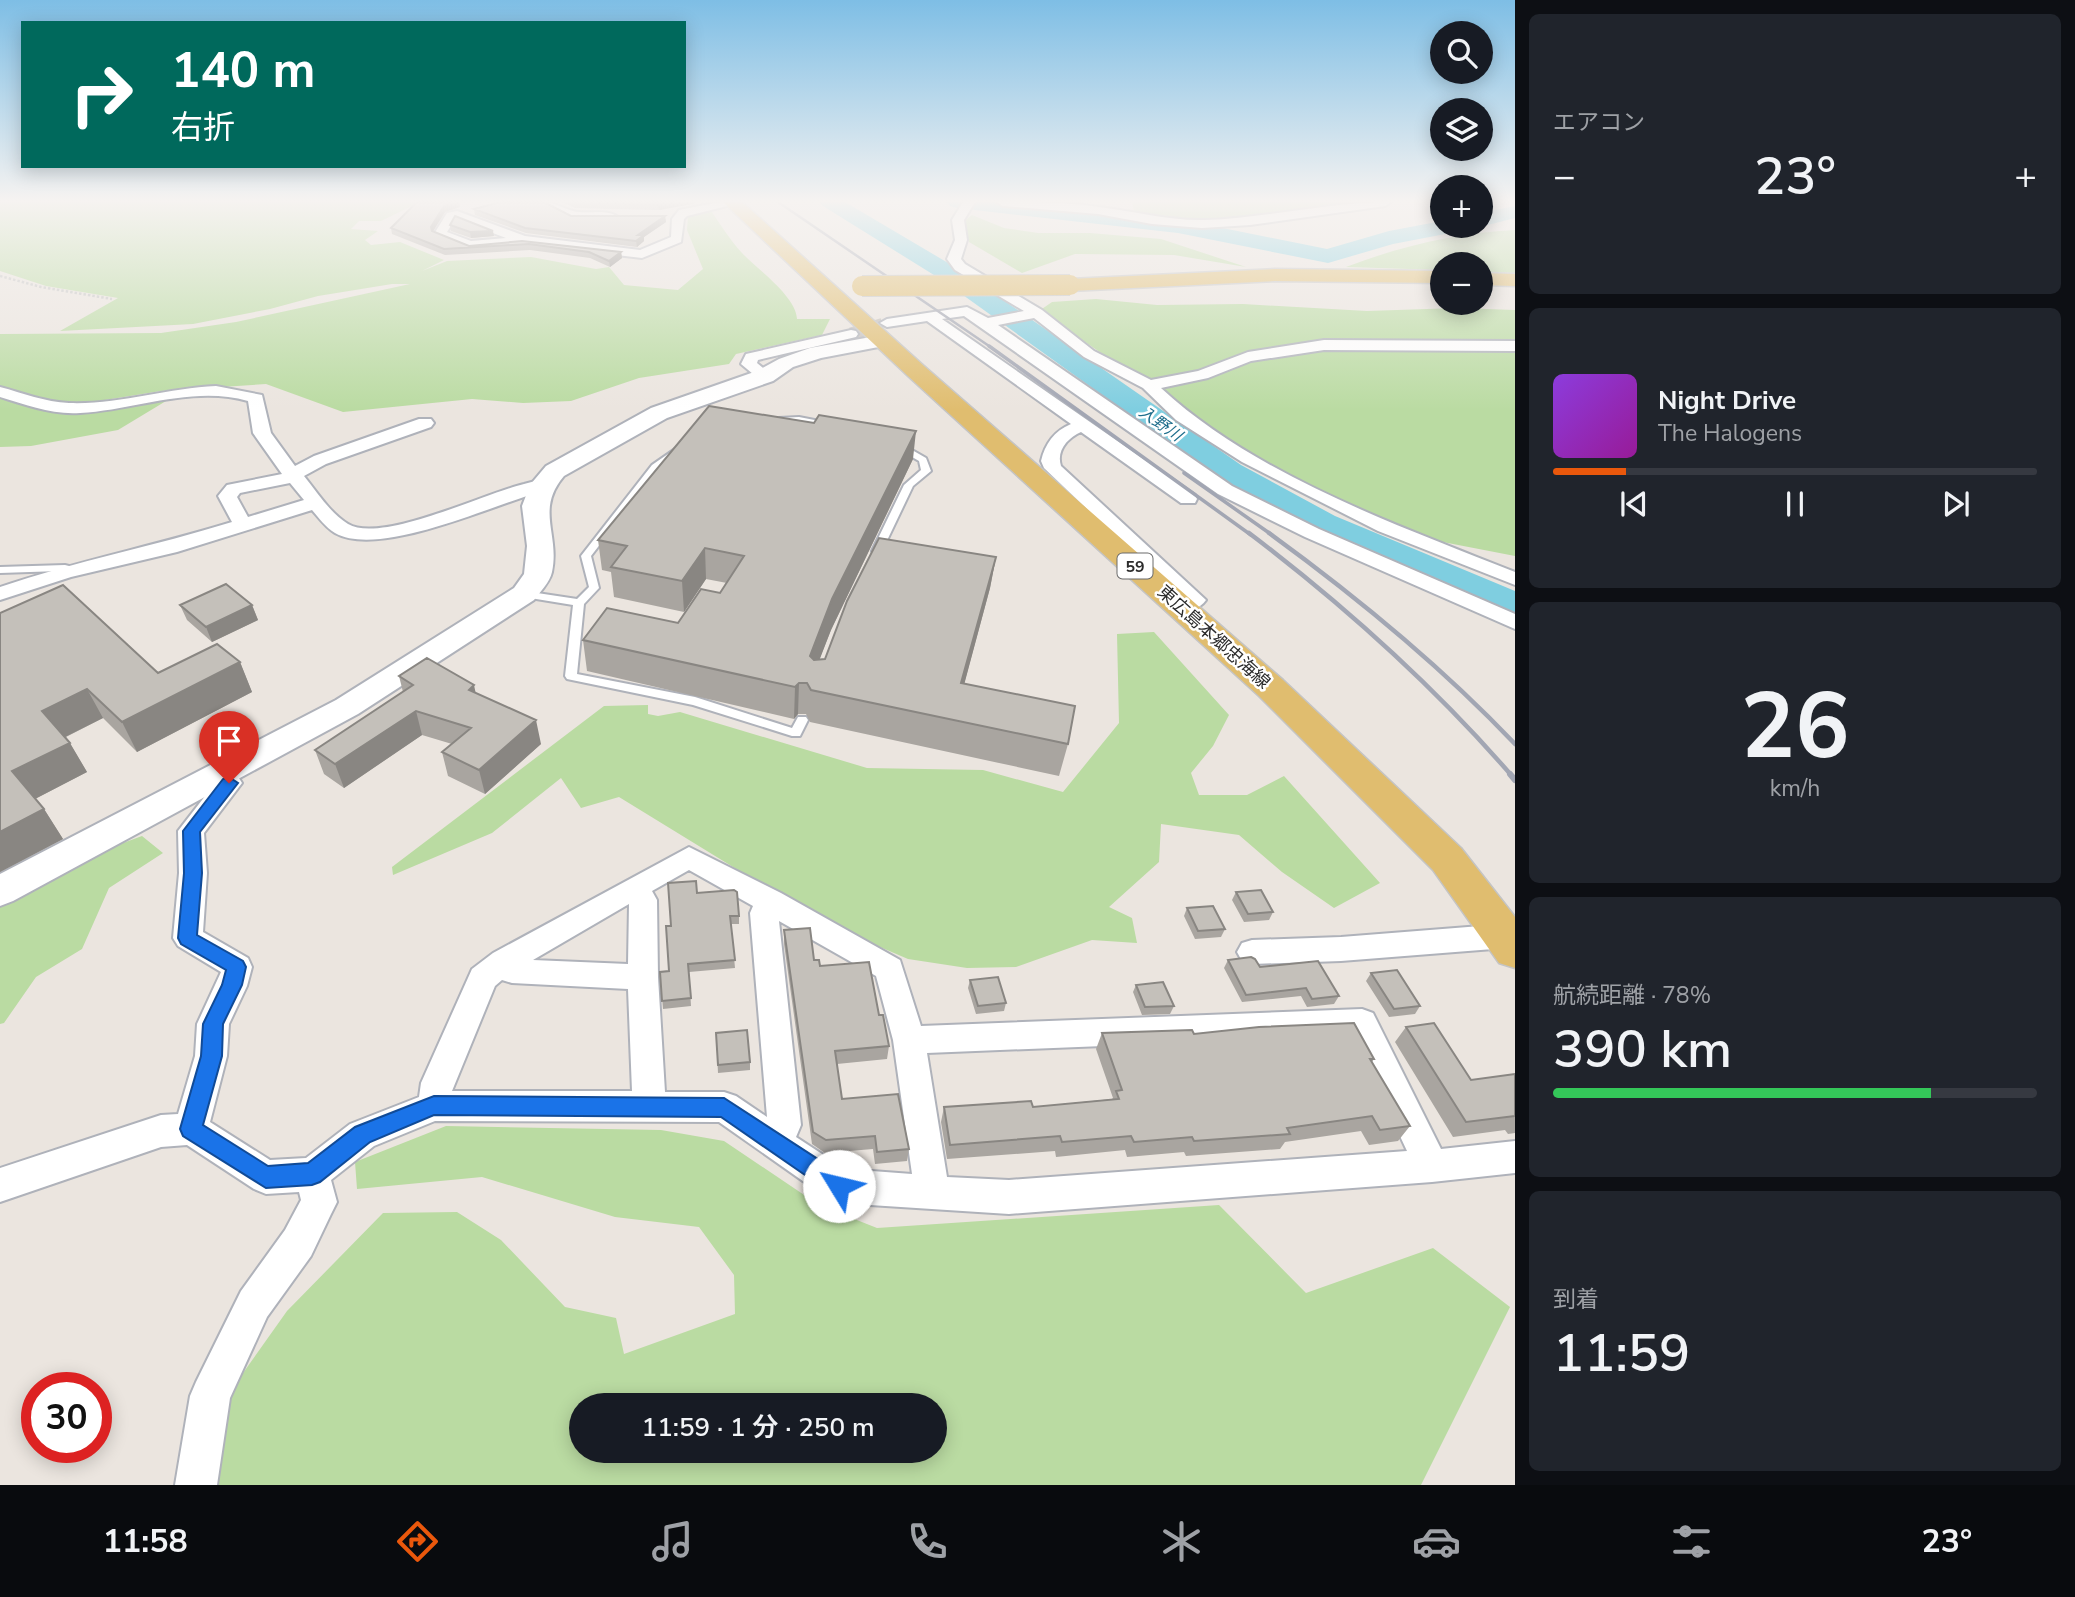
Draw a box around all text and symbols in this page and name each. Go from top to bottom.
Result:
map controls [1430,21,1493,315]
button: search [1430,21,1493,84]
text: 140 m [171,37,315,104]
icon: right [56,49,147,140]
button: layers [1430,98,1493,161]
text: 右折 [171,106,235,149]
text: エアコン [1553,107,1645,138]
text: 23° [1754,141,1836,212]
text: − [1553,151,1576,202]
text: + [2014,151,2037,202]
button: + [1430,175,1493,238]
button: − [1430,252,1493,315]
text: Night Drive [1658,383,1796,418]
water label: 入野川 [1134,401,1188,448]
text: The Halogens [1658,418,1802,449]
icon: previous [1615,485,1653,523]
icon: pause [1776,485,1814,523]
icon: next [1937,485,1975,523]
road number: 59 [1118,554,1152,579]
street label: 東広島本郷忠海線 [1152,580,1276,694]
text: 26 [1740,665,1850,789]
pin [199,711,259,783]
icon: arrive [210,722,248,760]
text: km/h [1770,773,1820,804]
text: 航続距離 · 78% [1553,980,1711,1011]
text: 390 km [1553,1014,1732,1085]
position arrow [802,1149,876,1223]
text: 到着 [1553,1284,1599,1315]
text: 11:59 [1553,1318,1690,1389]
speed limit sign: 30 [21,1372,112,1463]
text: 11:59 · 1 分 · 250 m [642,1410,874,1445]
icon: directions [393,1517,442,1566]
icon: music [648,1517,697,1566]
icon: phone [903,1517,952,1566]
icon: climate [1157,1517,1206,1566]
icon: car [1412,1517,1461,1566]
icon: filters [1667,1517,1716,1566]
text: 11:58 [103,1520,188,1563]
text: 23° [1922,1520,1972,1563]

